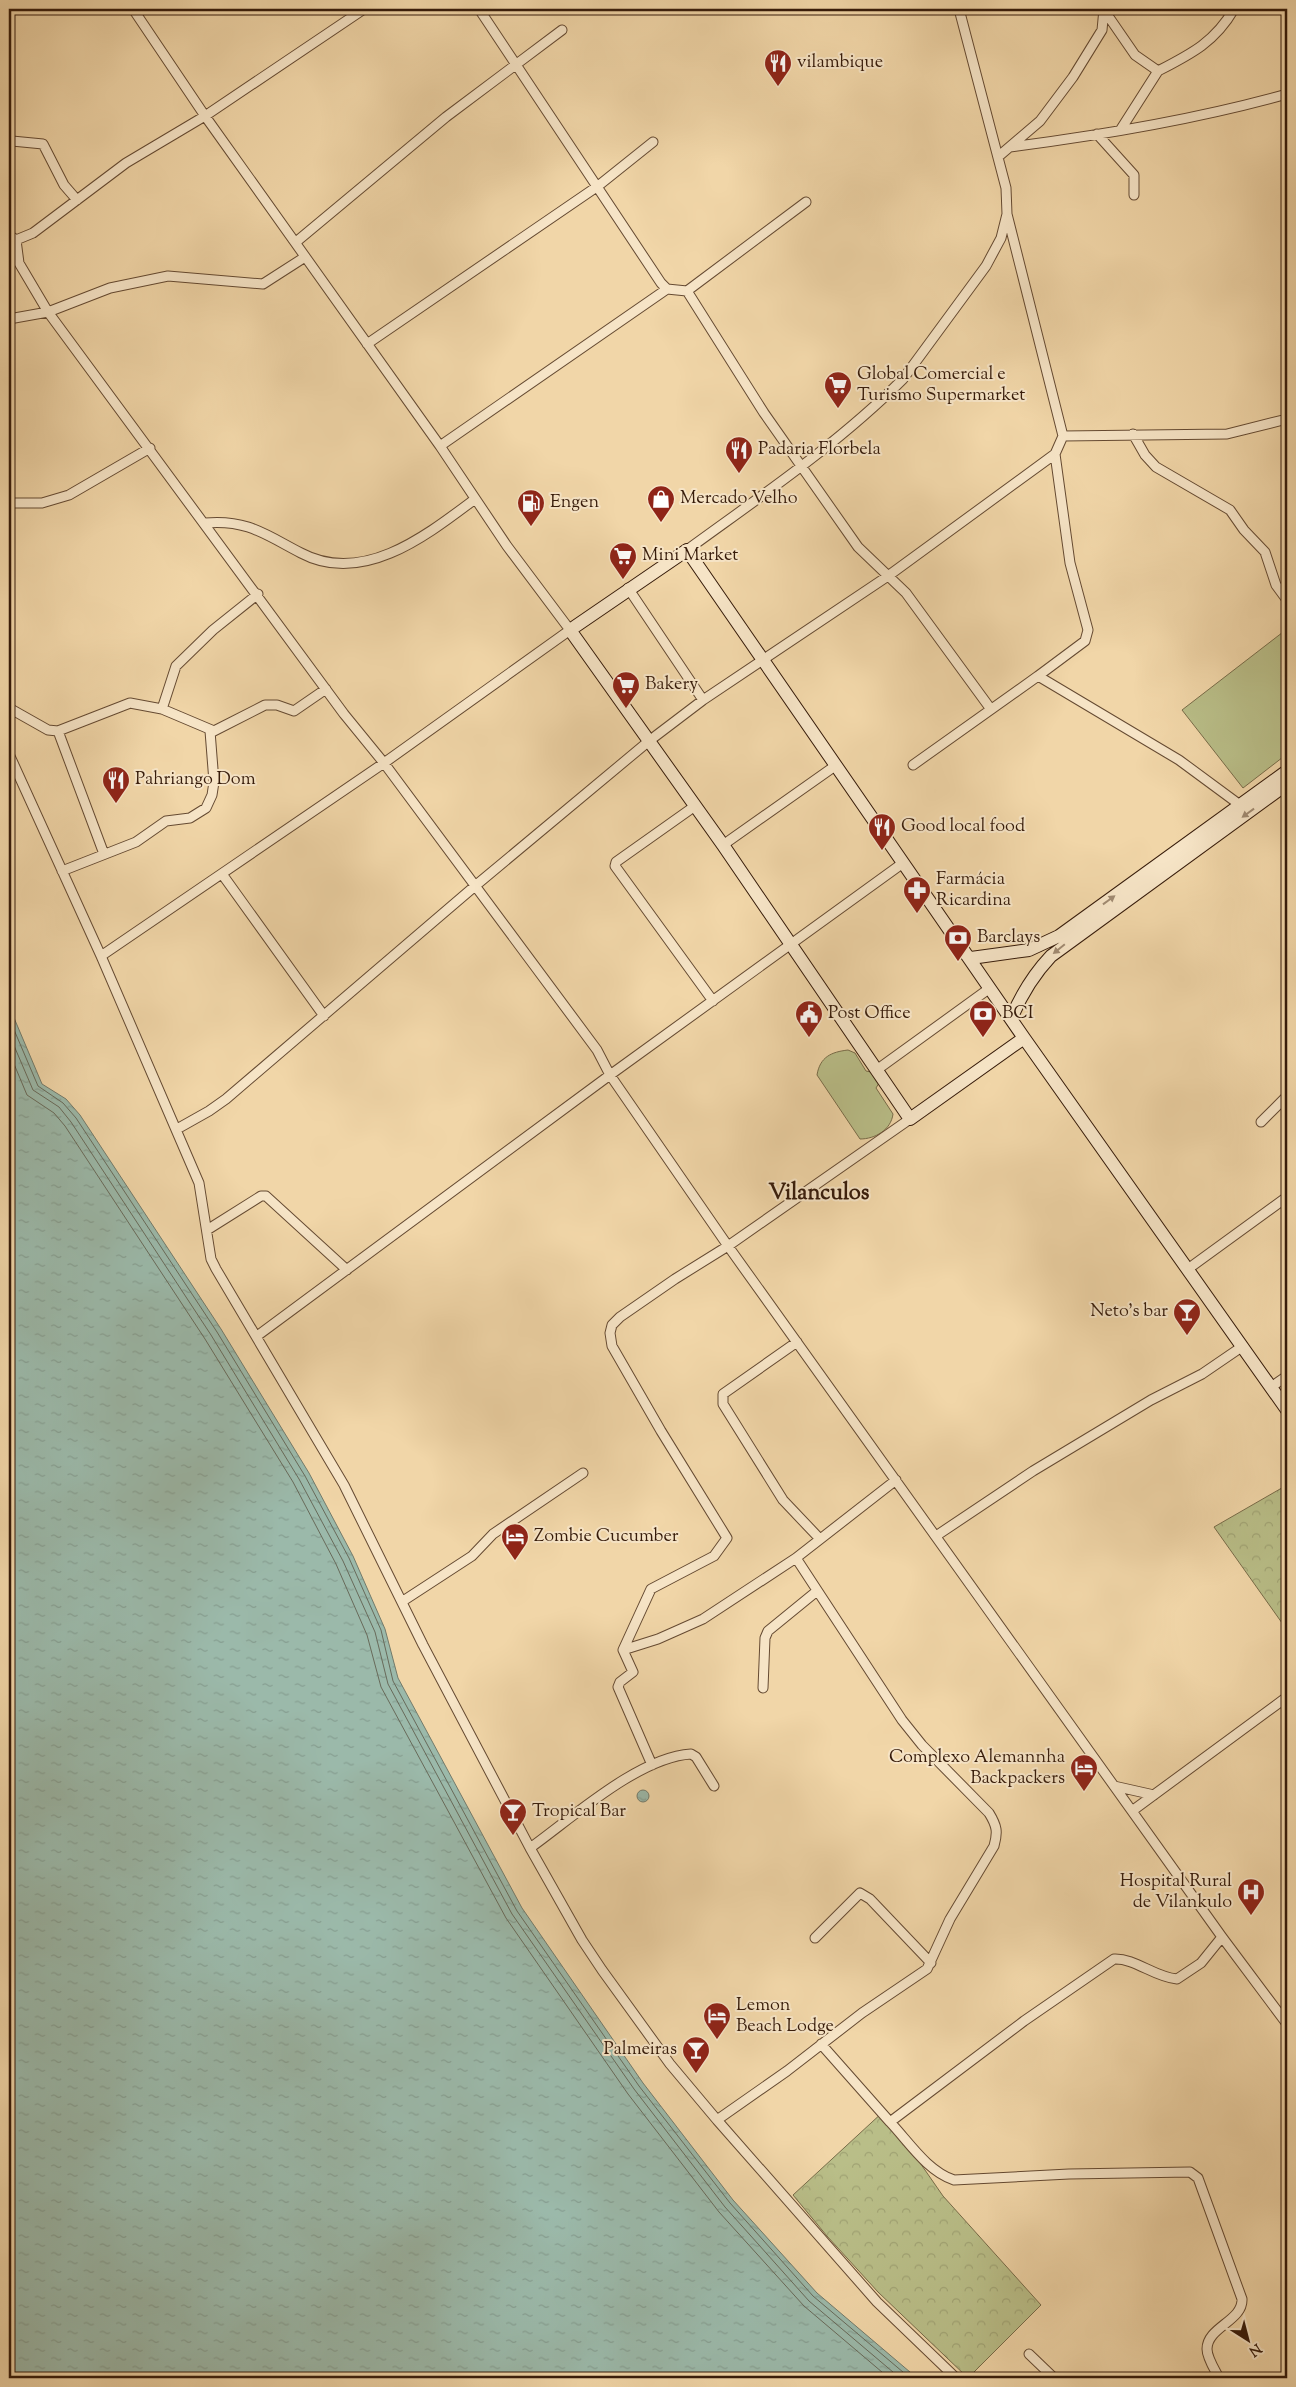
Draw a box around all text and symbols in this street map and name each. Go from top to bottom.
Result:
restaurant icon: vilambique [763,48,793,87]
place label: vilambique [797,50,883,76]
place label: Global Comercial e Turismo Supermarket [857,362,1026,409]
supermarket icon: Global Comercial e Turismo Supermarket [823,370,853,409]
restaurant icon: Padaria Florbela [724,435,754,474]
place label: Padaria Florbela [758,437,881,463]
shop icon: Mercado Velho [646,484,676,523]
place label: Mercado Velho [680,486,798,512]
fuel station icon: Engen [516,488,546,527]
place label: Engen [550,490,599,516]
supermarket icon: Mini Market [608,541,638,580]
place label: Mini Market [642,543,738,569]
supermarket icon: Bakery [611,670,641,709]
place label: Bakery [645,672,698,698]
restaurant icon: Pahriango Dom [101,765,131,804]
place label: Pahriango Dom [135,767,256,793]
one-way arrow [1241,808,1255,818]
restaurant icon: Good local food [867,812,897,851]
place label: Good local food [901,814,1025,840]
place label: Farmácia Ricardina [936,867,1011,914]
pharmacy icon: Farmácia Ricardina [902,875,932,914]
one-way arrow [1102,895,1116,905]
bank icon: Barclays [943,923,973,962]
place label: Barclays [977,925,1040,951]
one-way arrow [1054,943,1066,955]
public building icon: Post Office [794,999,824,1038]
bank icon: BCI [968,999,998,1038]
place label: Post Office [828,1001,911,1027]
place label: BCI [1002,1001,1034,1027]
district label: Vilanculos [769,1178,870,1210]
bar icon: Neto’s bar [1172,1297,1202,1336]
place label: Neto’s bar [1090,1299,1168,1325]
hotel icon: Zombie Cucumber [500,1522,530,1561]
place label: Zombie Cucumber [534,1524,679,1550]
place label: Complexo Alemannha Backpackers [889,1745,1065,1792]
hotel icon: Complexo Alemannha Backpackers [1069,1753,1099,1792]
bar icon: Tropical Bar [498,1797,528,1836]
place label: Tropical Bar [532,1799,626,1825]
place label: Hospital Rural de Vilankulo [1120,1869,1232,1916]
hospital icon: Hospital Rural de Vilankulo [1236,1877,1266,1916]
place label: Lemon Beach Lodge [736,1993,834,2040]
hotel icon: Lemon Beach Lodge [702,2001,732,2040]
bar icon: Palmeiras [681,2035,711,2074]
place label: Palmeiras [604,2037,677,2063]
north arrow [1224,2314,1274,2364]
text: N [1244,2338,1265,2360]

